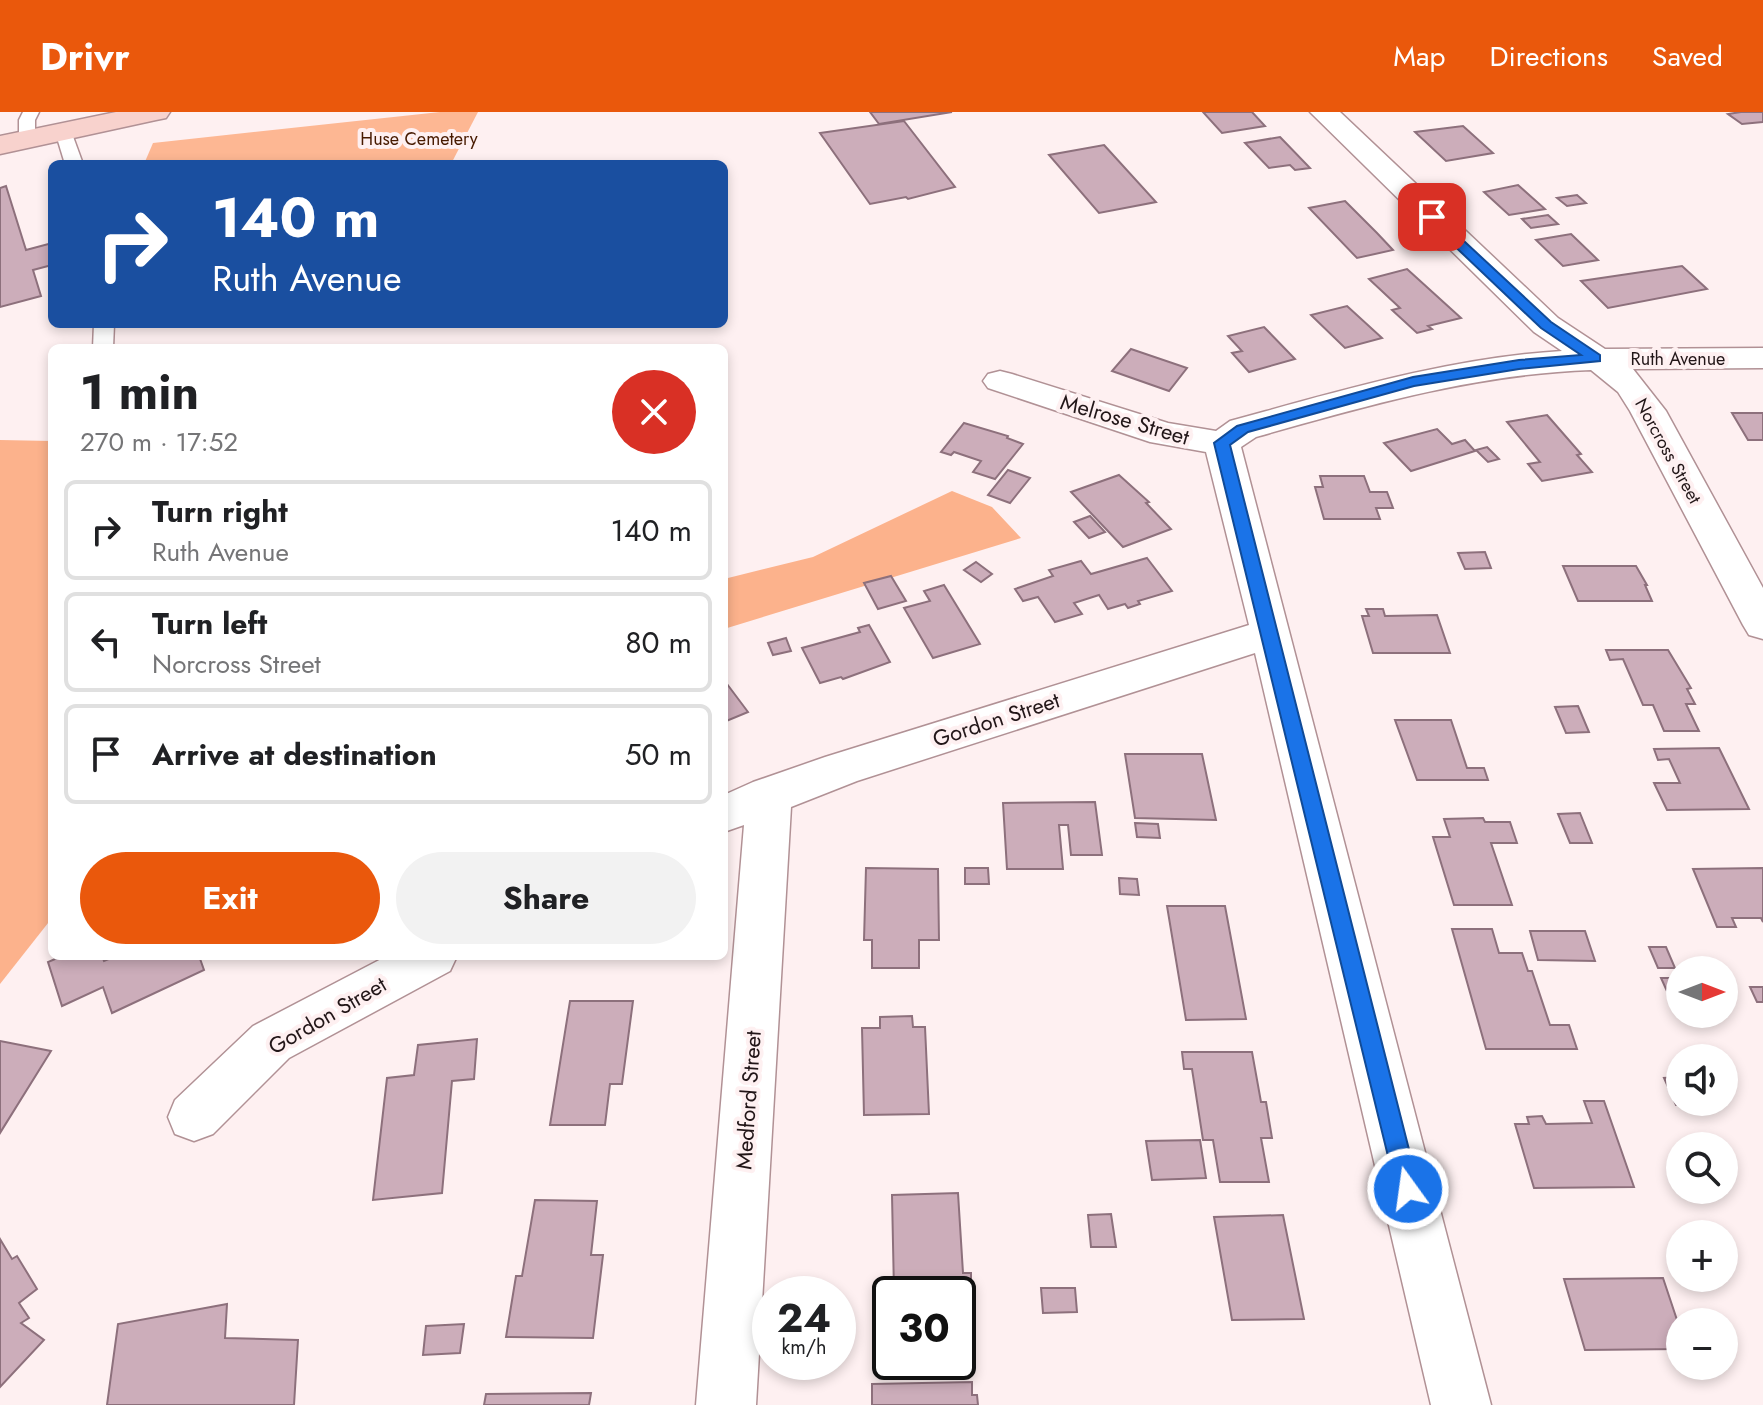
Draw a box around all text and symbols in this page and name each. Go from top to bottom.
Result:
text: Drivr [40,29,130,84]
text: Map [1393,36,1445,77]
text: Directions [1489,36,1608,77]
text: Saved [1652,36,1723,77]
park label: Huse Cemetery [360,126,478,152]
text: 140 m [212,177,379,258]
pin [1398,183,1466,251]
icon: right [80,192,184,296]
icon: arrive [1410,195,1454,239]
text: Ruth Avenue [212,252,402,304]
street label: Ruth Avenue [1631,346,1725,372]
text: 1 min [80,358,199,427]
button: close [612,370,696,454]
street label: Melrose Street [1057,385,1194,453]
street label: Norcross Street [1628,394,1708,509]
text: 270 m · 17:52 [80,423,238,461]
text: Turn right [152,490,288,533]
icon: right [84,508,128,552]
text: 140 m [611,509,692,552]
text: Ruth Avenue [152,533,289,571]
text: Turn left [152,602,267,645]
icon: left [84,620,128,664]
text: 80 m [625,621,692,664]
text: Norcross Street [152,645,321,683]
street label: Gordon Street [928,683,1064,755]
icon: arrive [84,732,128,776]
text: Arrive at destination [152,733,437,776]
text: 50 m [625,733,692,776]
button: Exit [80,852,380,944]
button: Share [396,852,696,944]
north arrow [1666,956,1738,1028]
map controls [1666,956,1738,1380]
street label: Gordon Street [262,968,393,1062]
street label: Medford Street [727,1029,769,1171]
button: sound [1666,1044,1738,1116]
button: search [1666,1132,1738,1204]
position arrow [1366,1147,1450,1231]
button: + [1666,1220,1738,1292]
speed limit sign: 30 [872,1276,976,1380]
text: 24 [777,1289,831,1347]
button: − [1666,1308,1738,1380]
text: km/h [781,1333,827,1362]

